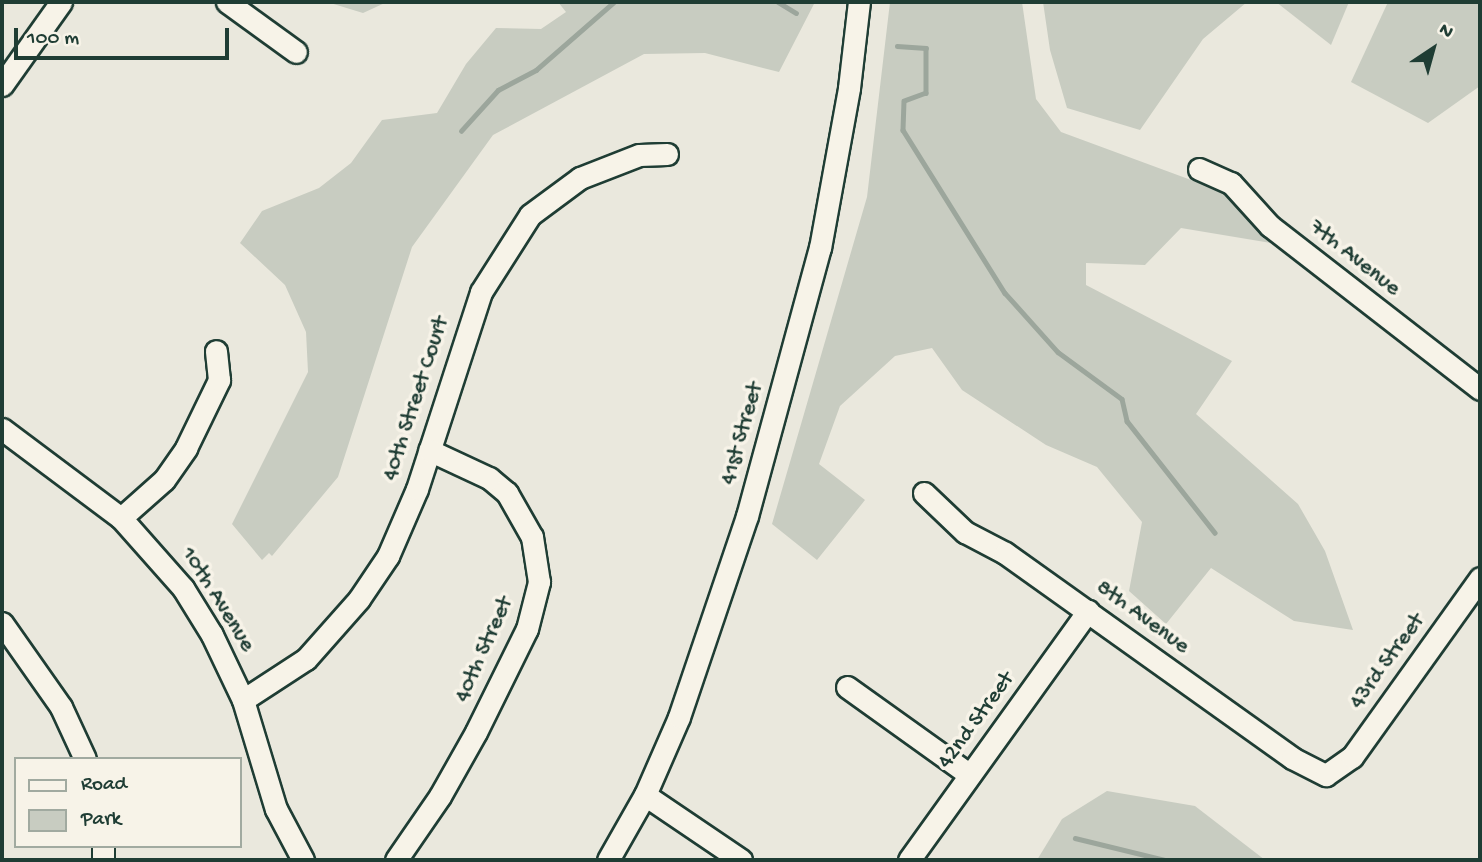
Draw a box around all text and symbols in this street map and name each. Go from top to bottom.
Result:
scale bar [18,14,233,58]
north arrow [1398,14,1468,84]
text: N [1434,19,1457,45]
text: 100 m [27,27,79,52]
street label: 7th Avenue [1303,215,1405,303]
street label: 40th Street Court [378,314,456,484]
street label: 41st Street [715,380,771,488]
street label: 10th Avenue [174,542,260,658]
street label: 8th Avenue [1090,575,1194,661]
street label: 40th Street [450,593,520,707]
street label: 43rd Street [1344,609,1432,715]
street label: 42nd Street [933,667,1021,775]
legend [14,757,242,848]
text: Road [81,773,127,798]
text: Park [81,808,121,833]

